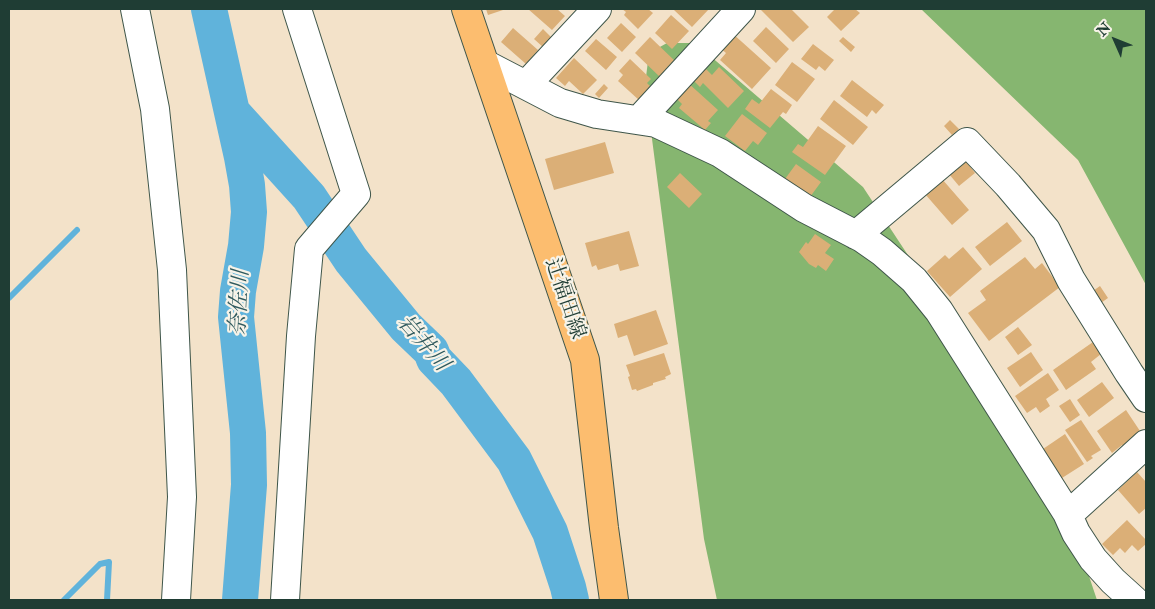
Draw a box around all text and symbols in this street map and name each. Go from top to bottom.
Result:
north arrow [1090,15,1140,65]
text: N [1093,19,1114,40]
street label: 辻福田線 [538,255,590,343]
water label: 奈佐川 [226,269,256,337]
water label: 岩井川 [390,310,454,378]

